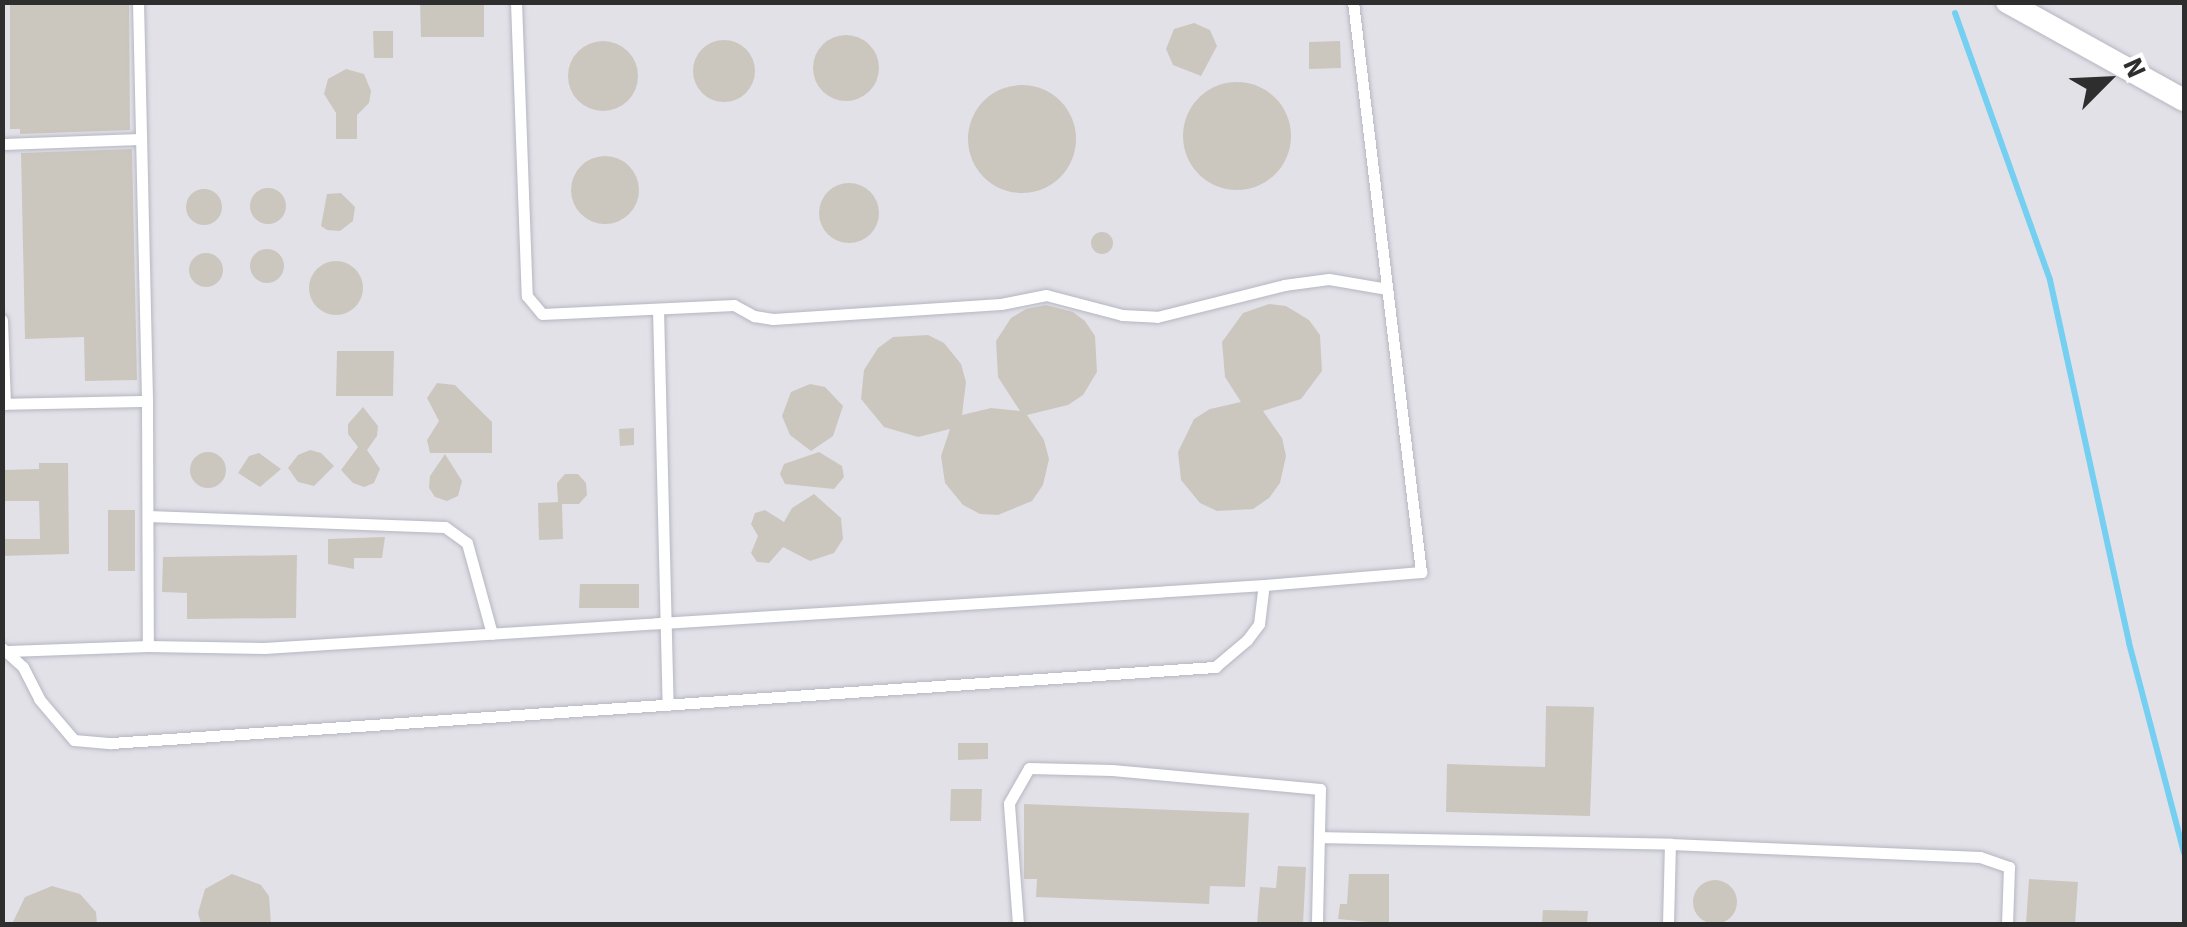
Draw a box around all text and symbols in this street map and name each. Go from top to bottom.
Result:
north arrow [2057,30,2157,130]
text: N [2112,51,2156,84]

